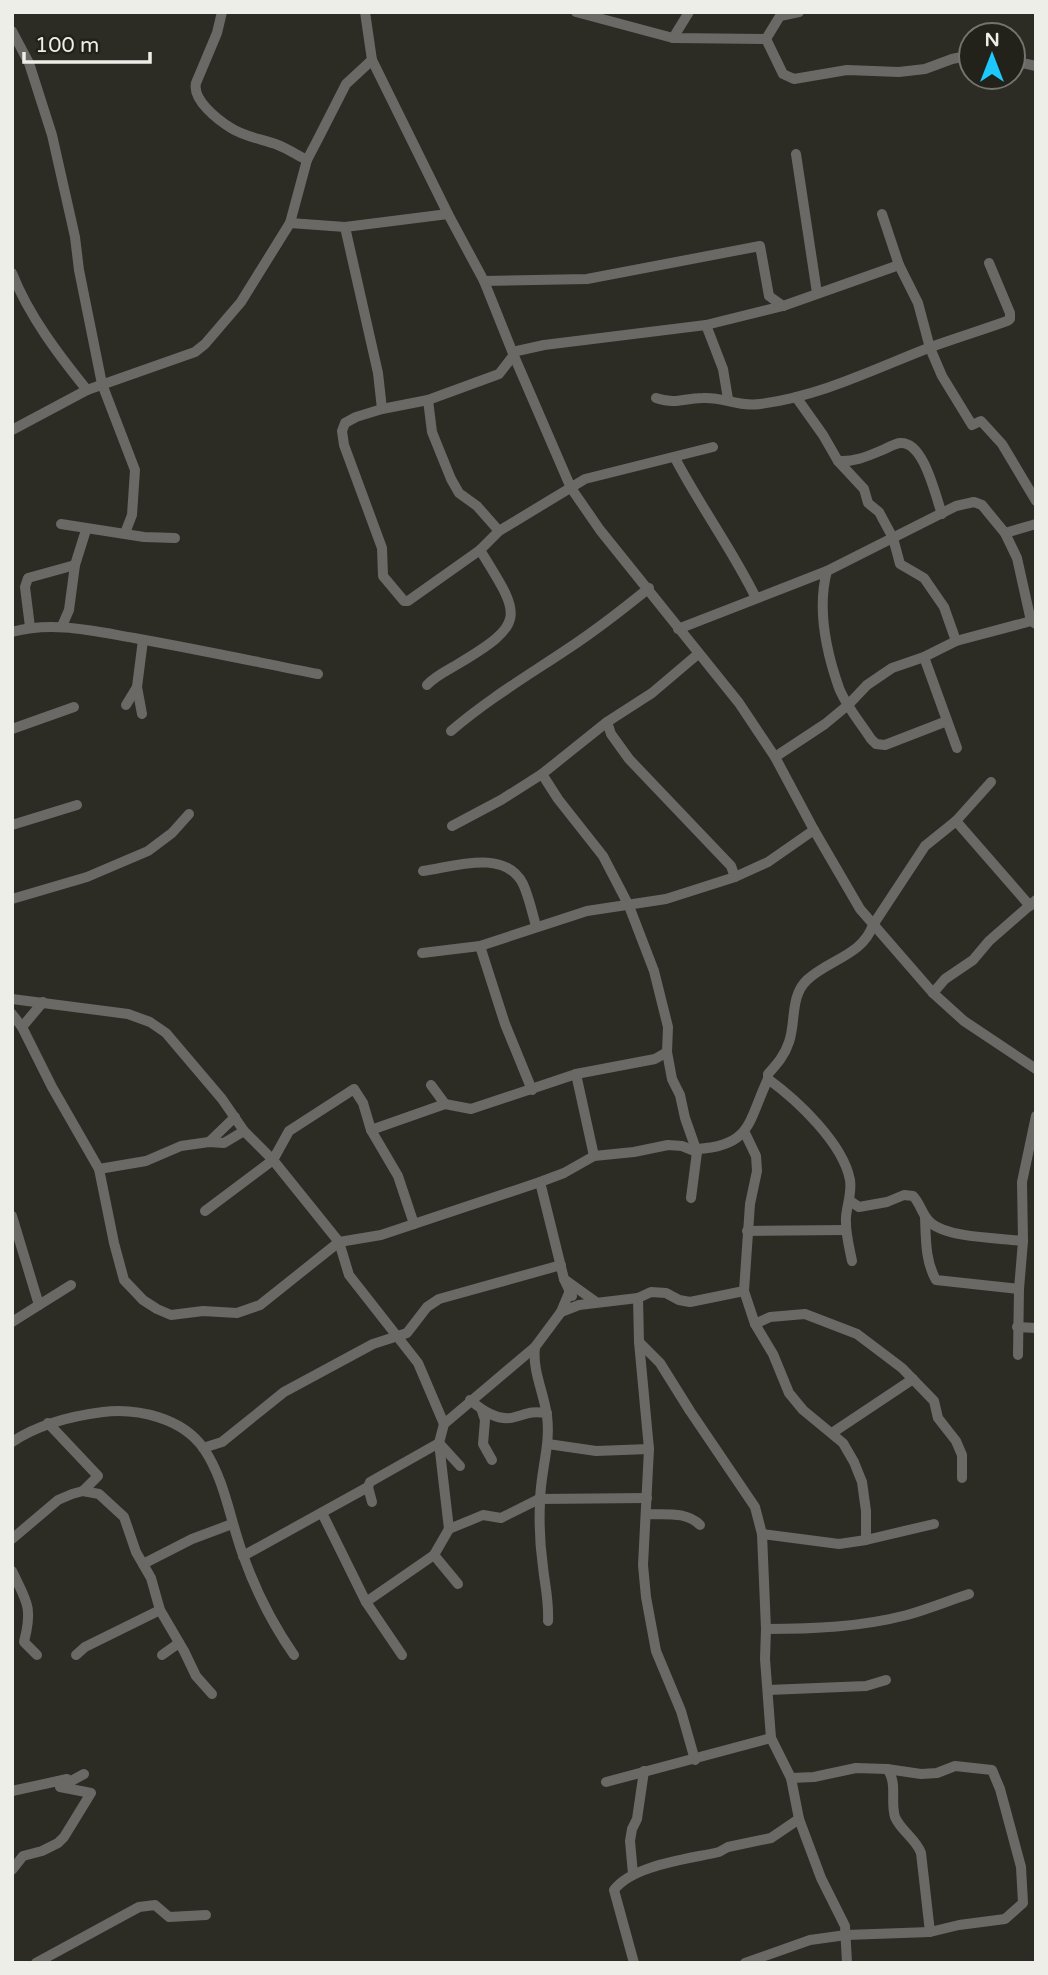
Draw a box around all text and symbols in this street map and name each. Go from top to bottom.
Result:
scale bar [24,21,150,65]
north arrow [957,21,1027,91]
text: N [984,29,1000,51]
text: 100 m [35,33,99,58]

